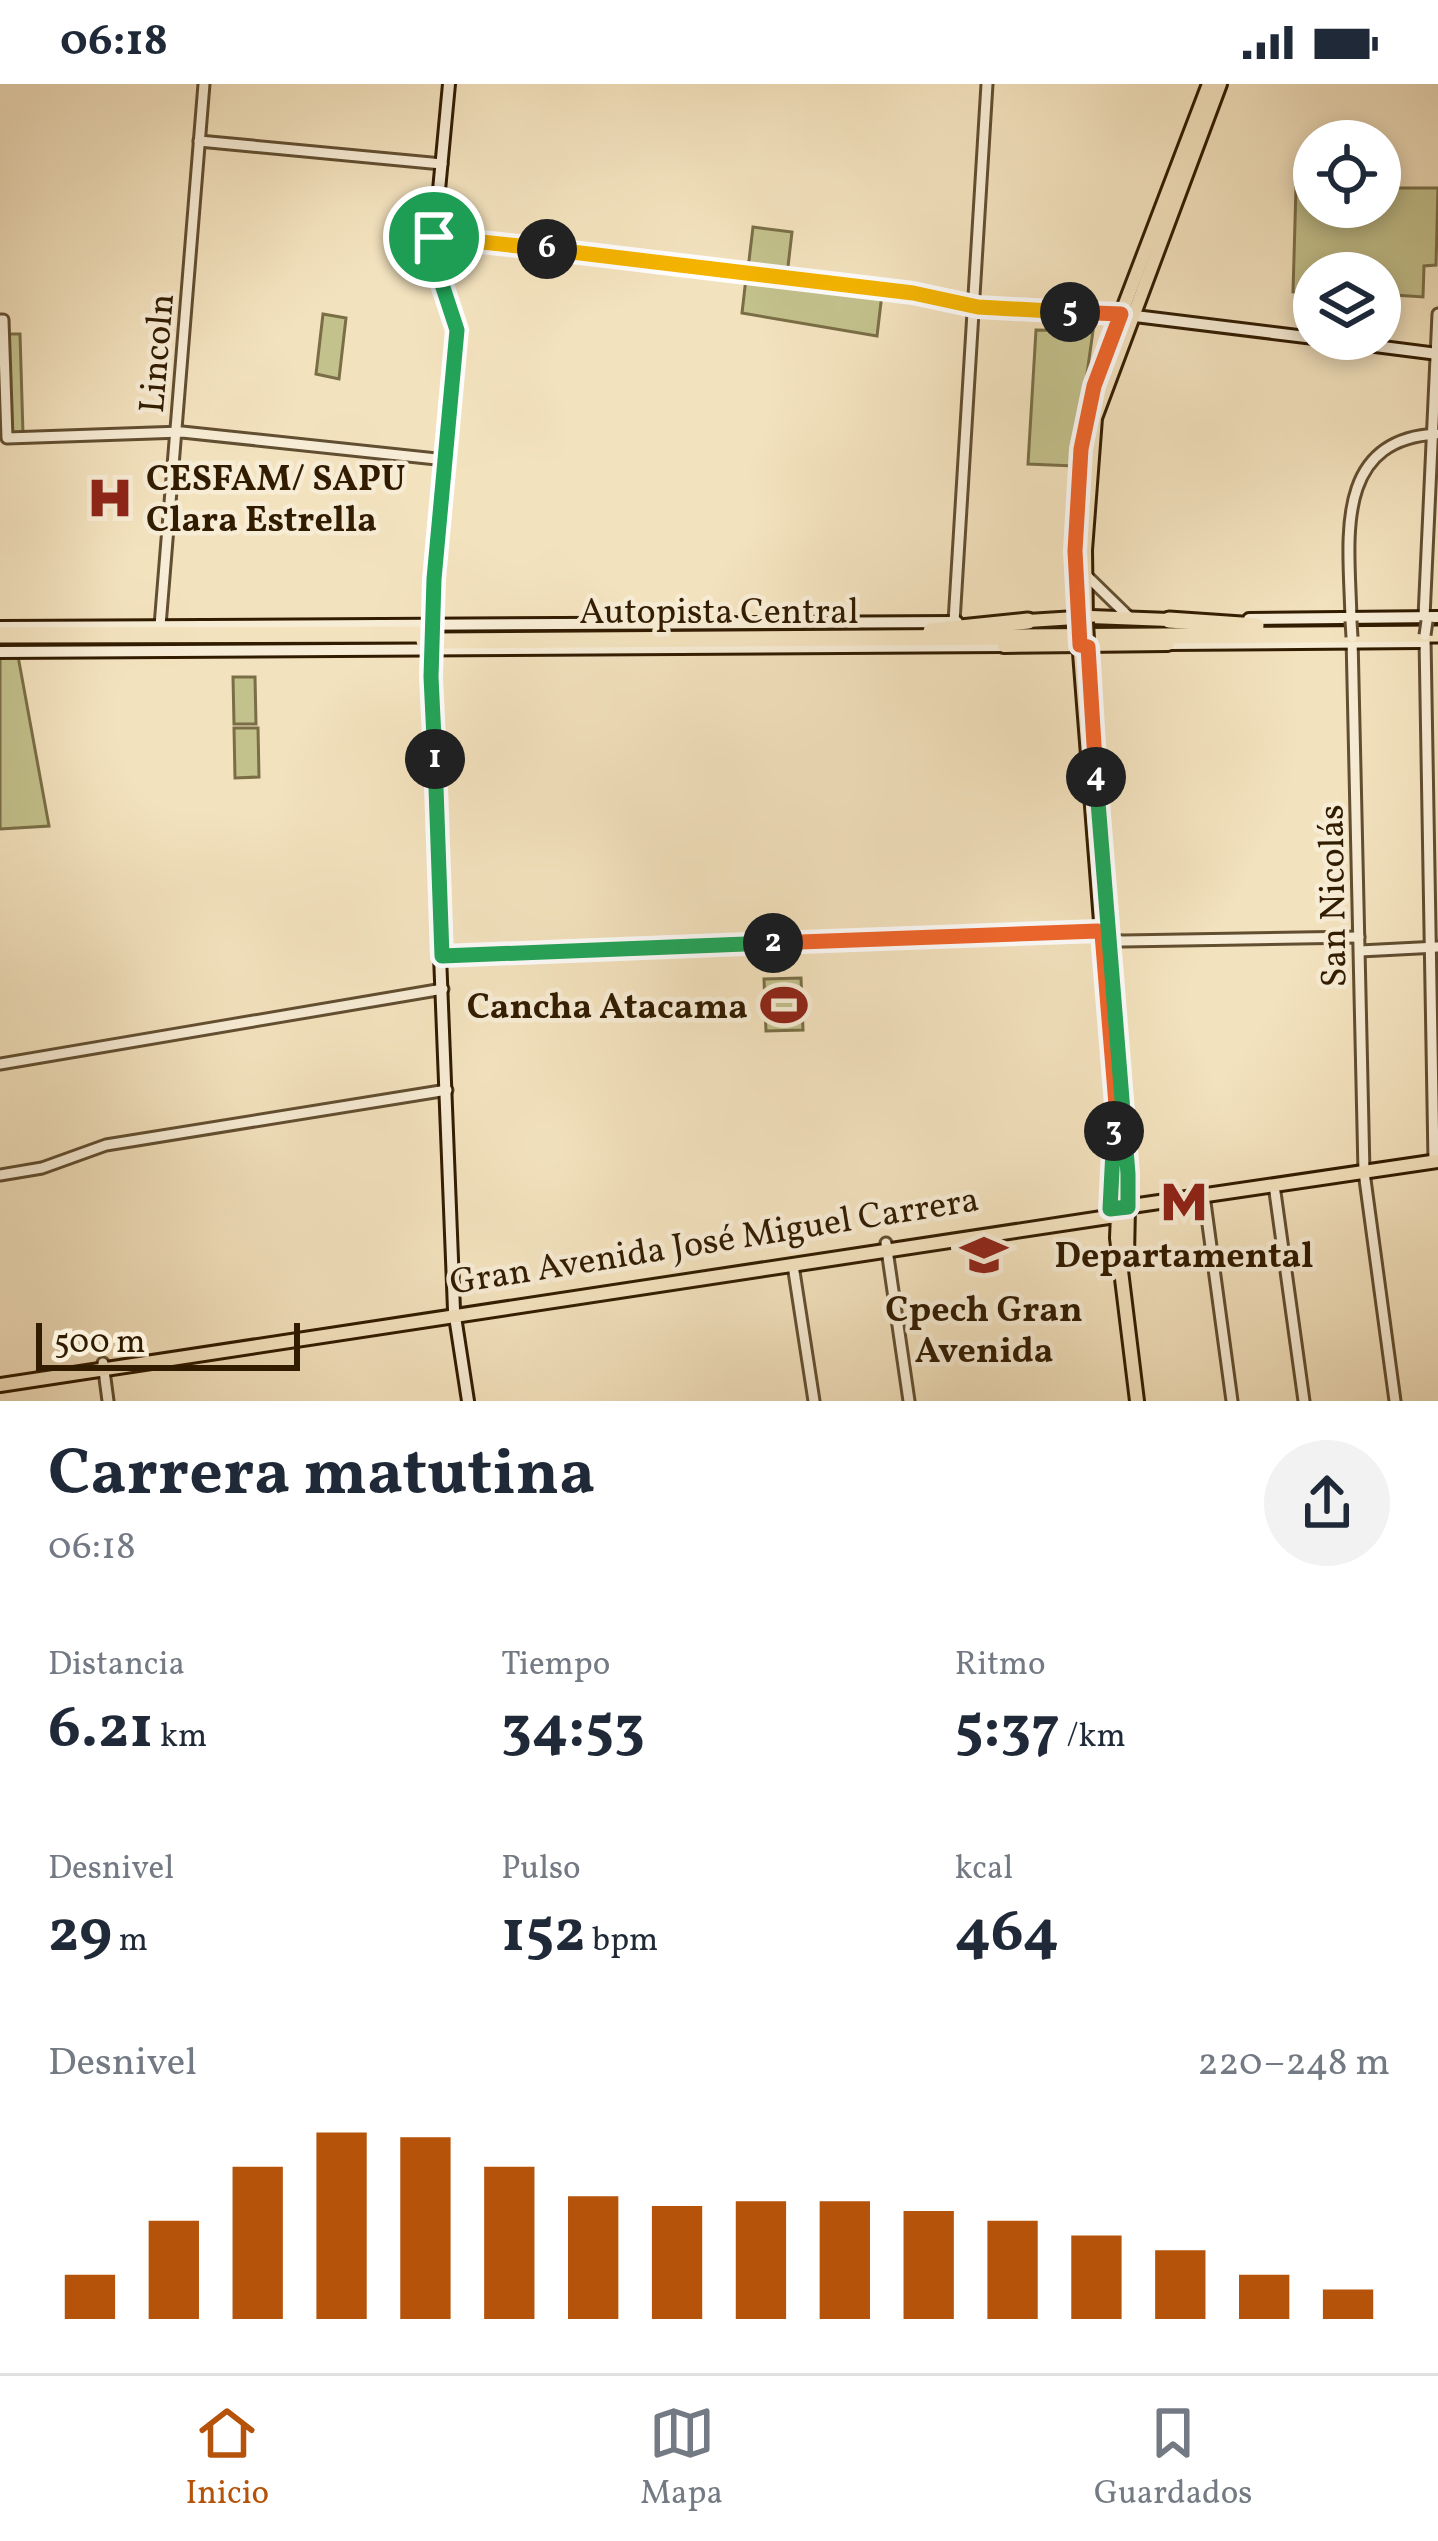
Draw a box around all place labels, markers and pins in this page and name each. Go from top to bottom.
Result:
pin [383,186,485,288]
pin: 6 [517,219,577,279]
pin: 5 [1040,282,1100,342]
place label: CESFAM/ SAPU Clara Estrella [146,456,406,547]
hospital icon: CESFAM/ SAPU Clara Estrella [85,473,135,523]
pin: 1 [405,729,465,789]
pin: 4 [1066,747,1126,807]
pin: 2 [743,913,803,973]
sports icon: Cancha Atacama [759,980,809,1030]
place label: Cancha Atacama [467,984,748,1034]
pin: 3 [1084,1101,1144,1161]
metro station icon: Departamental [1159,1177,1209,1227]
school or university icon: Cpech Gran Avenida [959,1230,1009,1280]
place label: Departamental [1054,1233,1314,1283]
place label: Cpech Gran Avenida [885,1287,1083,1378]

